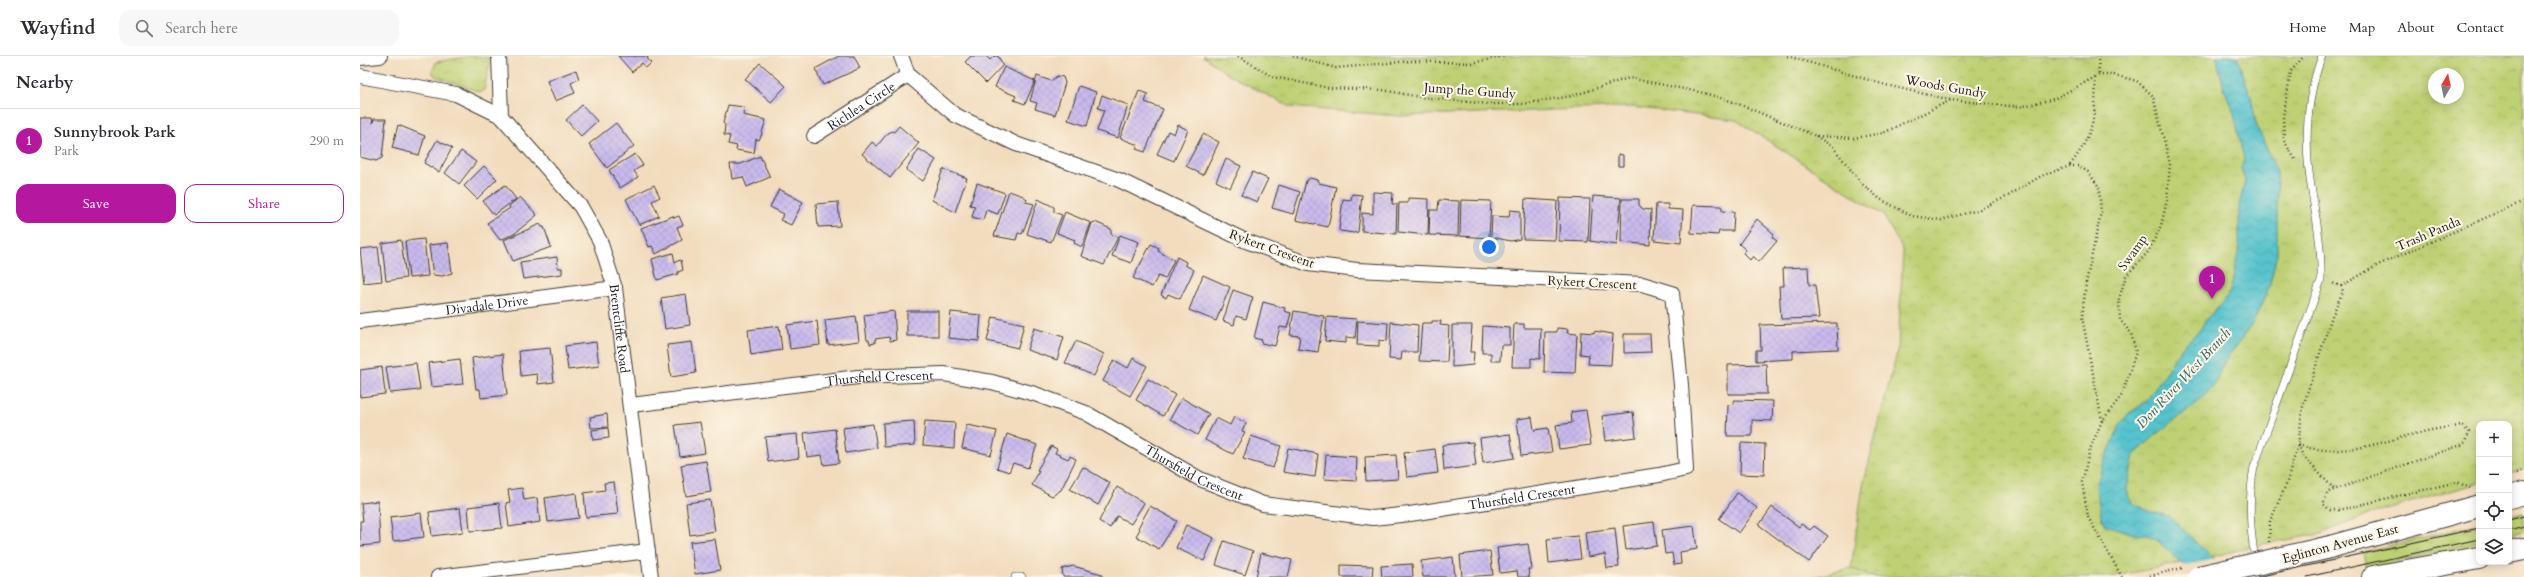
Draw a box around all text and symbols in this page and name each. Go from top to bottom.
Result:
search box [119,10,399,46]
text: Wayfind [20,15,95,41]
icon: search [133,17,155,39]
text: Search here [165,18,238,38]
text: Home [2289,18,2327,37]
text: Map [2349,18,2375,37]
text: About [2397,18,2434,37]
text: Contact [2456,18,2504,37]
north arrow [2428,68,2464,104]
text: Nearby [16,71,73,94]
street label: Woods Gundy [1903,71,1988,103]
street label: Richlea Circle [824,78,899,135]
street label: Jump the Gundy [1421,79,1517,103]
text: Sunnybrook Park [54,122,176,142]
text: 1 [26,132,32,150]
text: 290 m [310,132,344,150]
text: Park [54,142,79,160]
button: Save [16,184,176,223]
button: Share [184,184,344,223]
street label: Trash Panda [2394,212,2464,256]
street label: Rykert Crescent [1227,225,1317,273]
street label: Swamp [2114,231,2152,274]
your location [1479,237,1499,257]
pin: 1 [2199,266,2225,299]
street label: Rykert Crescent [1547,272,1637,294]
street label: Brentcliffe Road [605,283,634,374]
street label: Divadale Drive [445,291,530,320]
water label: Don River West Branch [2132,324,2235,433]
street label: Thursfield Crescent [824,366,934,391]
map controls [2476,421,2512,565]
button: + [2476,421,2512,457]
street label: Thursfield Crescent [1141,441,1246,505]
button: − [2476,457,2512,493]
street label: Thursfield Crescent [1467,480,1577,515]
button: locate [2476,493,2512,529]
street label: Eglinton Avenue East [2280,520,2400,568]
button: layers [2476,529,2512,565]

